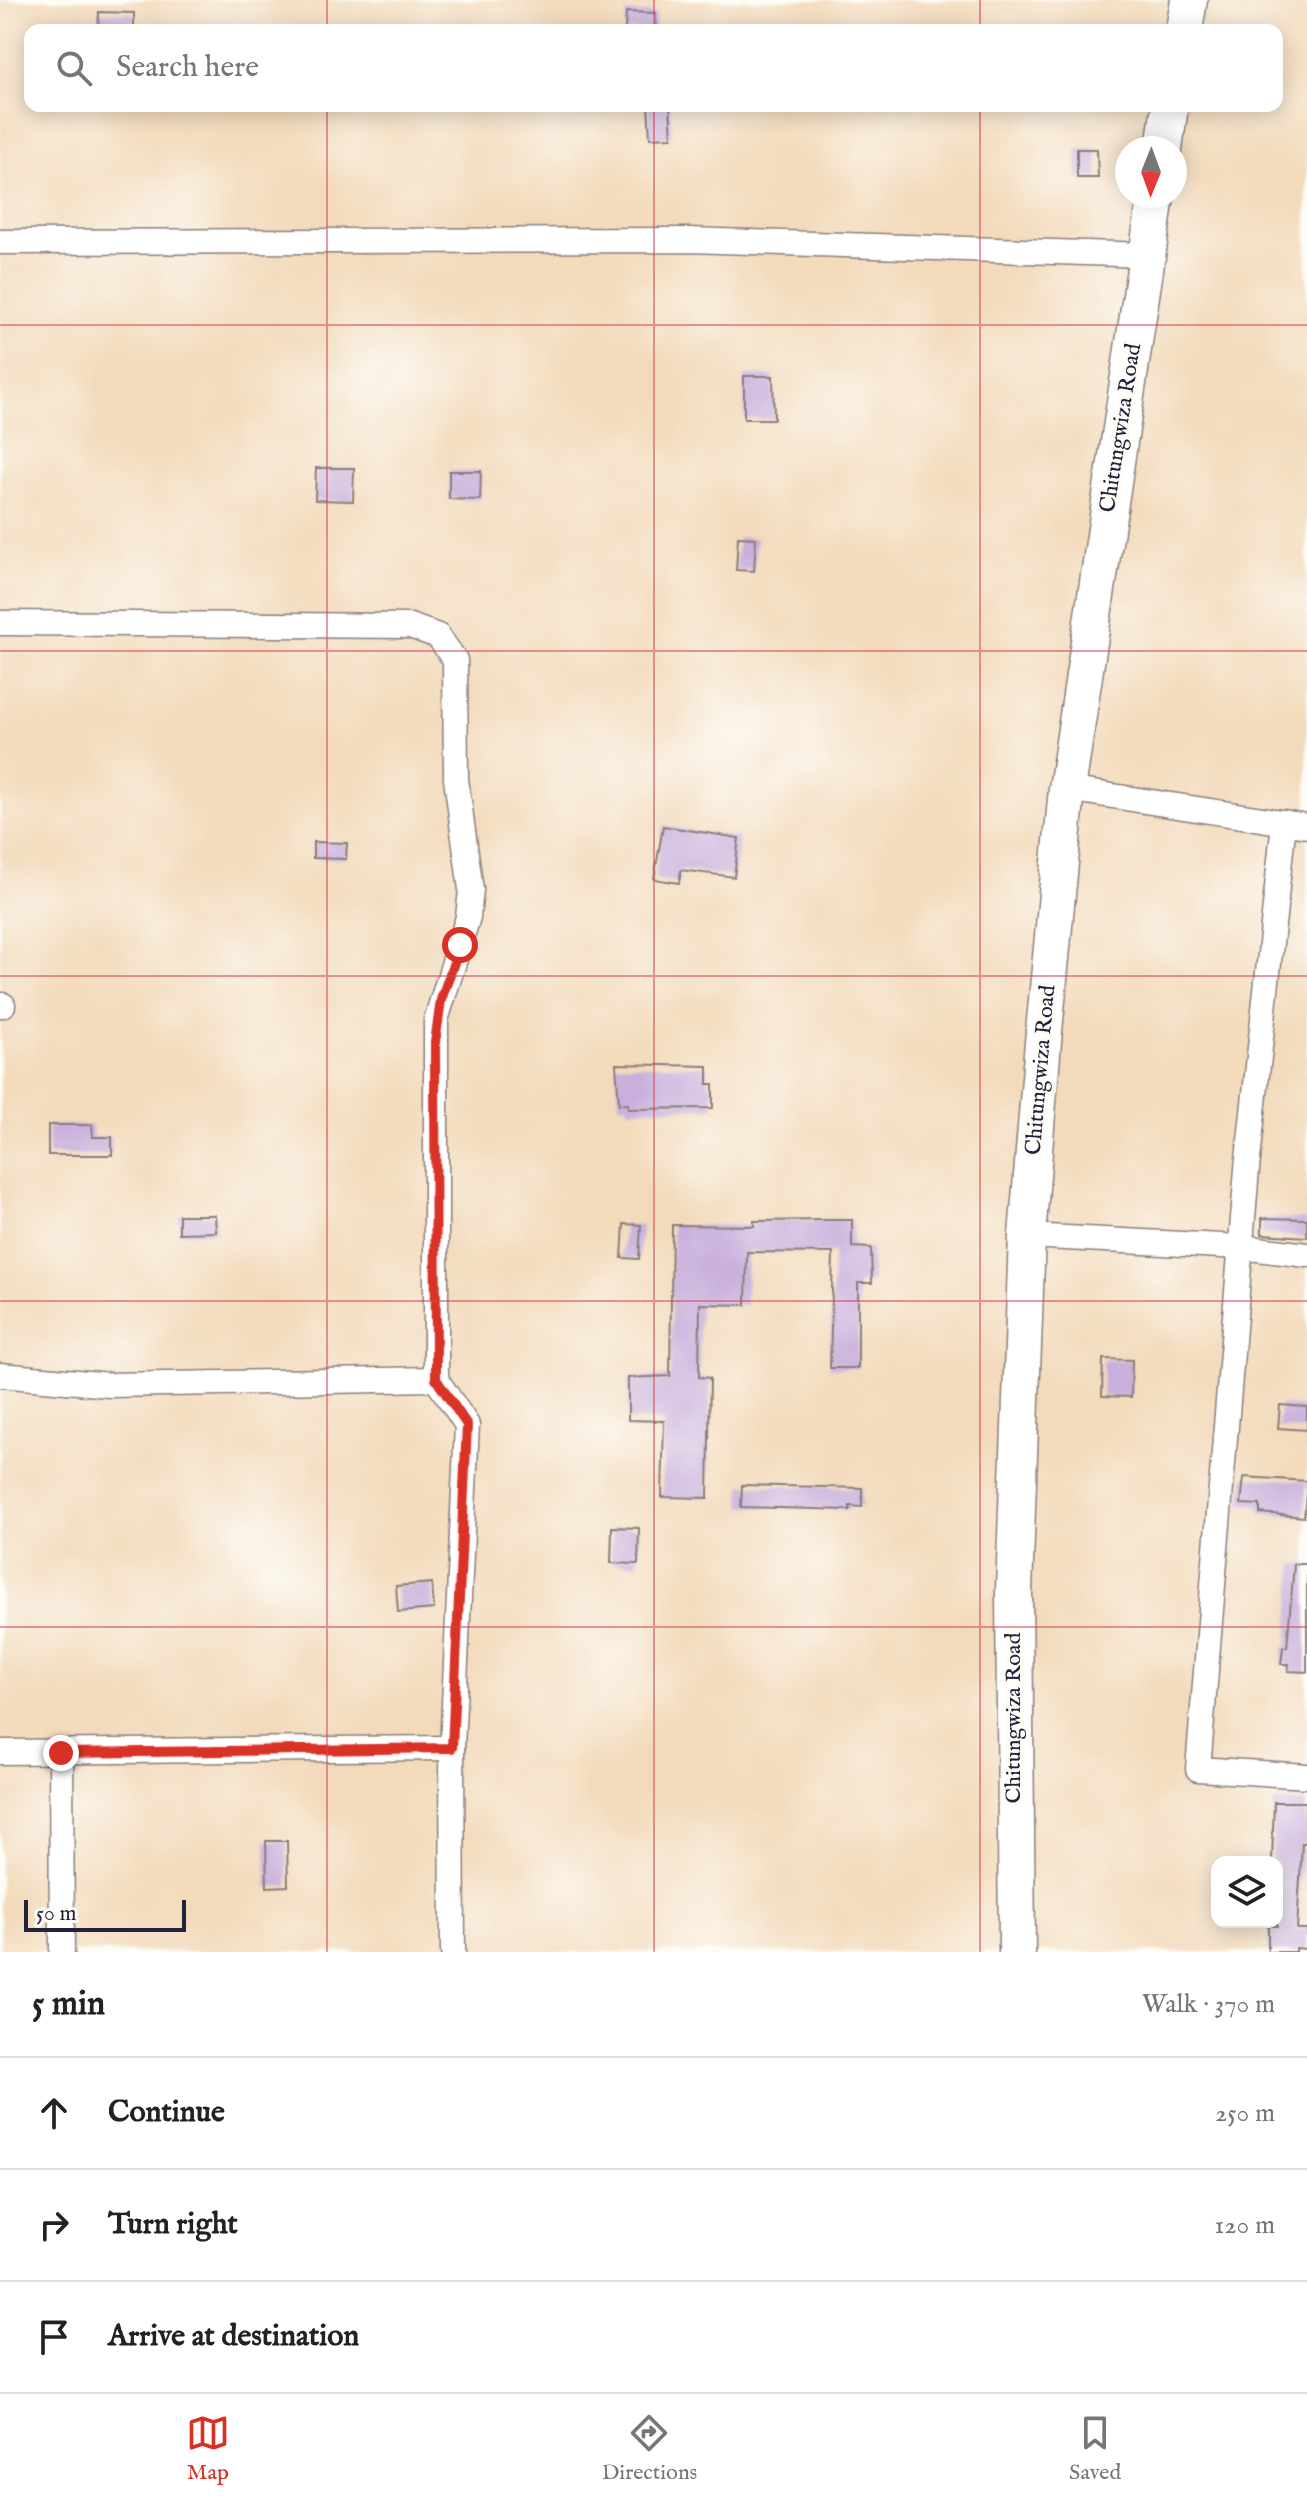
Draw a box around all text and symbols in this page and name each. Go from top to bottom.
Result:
search box [24,24,1283,112]
icon: search [52,46,96,90]
text: Search here [116,49,259,87]
north arrow [1115,136,1187,208]
street label: Chitungwiza Road [1094,341,1148,515]
route start [442,927,478,963]
street label: Chitungwiza Road [1020,983,1062,1156]
street label: Chitungwiza Road [1000,1632,1028,1803]
route end [43,1735,79,1771]
map controls [1211,1856,1283,1928]
button: layers [1211,1856,1283,1928]
scale bar [24,1896,186,1932]
text: 50 m [36,1900,77,1928]
text: 5 min [32,1983,105,2026]
text: Walk · 370 m [1142,1988,1275,2021]
icon: ahead [32,2091,76,2135]
text: Continue [108,2094,225,2132]
text: 250 m [1215,2097,1275,2130]
icon: right [32,2203,76,2247]
text: Turn right [108,2206,238,2244]
text: 120 m [1215,2209,1275,2242]
icon: arrive [32,2315,76,2359]
text: Arrive at destination [108,2318,359,2356]
tab: Map [186,2411,230,2487]
tab: Directions [602,2411,697,2487]
tab: Saved [1069,2411,1121,2487]

